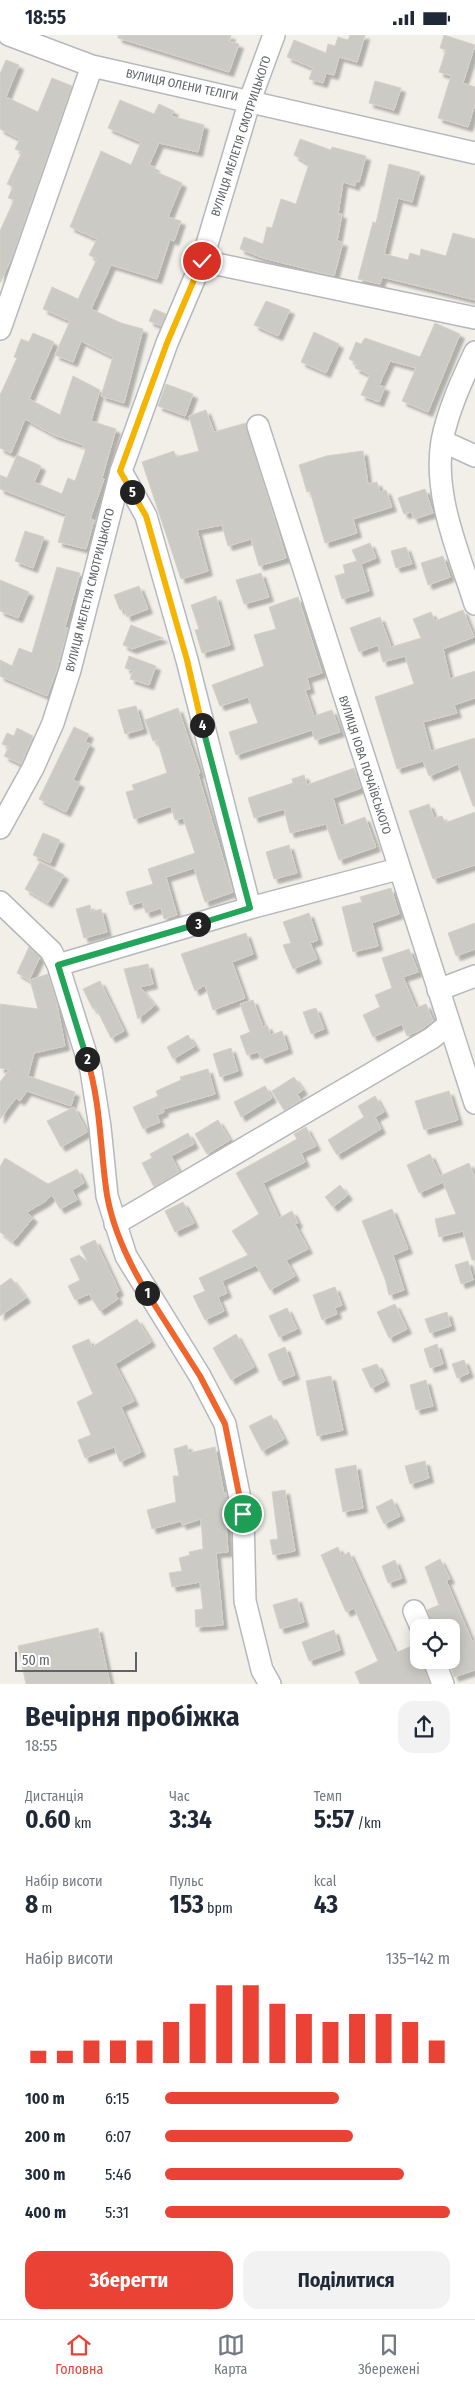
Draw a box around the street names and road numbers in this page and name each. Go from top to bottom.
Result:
street label: ВУЛИЦЯ МЕЛЕТІЯ СМОТРИЦЬКОГО [208,54,274,218]
street label: ВУЛИЦЯ ОЛЕНИ ТЕЛІГИ [125,66,239,104]
street label: ВУЛИЦЯ МЕЛЕТІЯ СМОТРИЦЬКОГО [63,507,117,673]
street label: ВУЛИЦЯ ІОВА ПОЧАЇВСЬКОГО [336,694,395,836]

